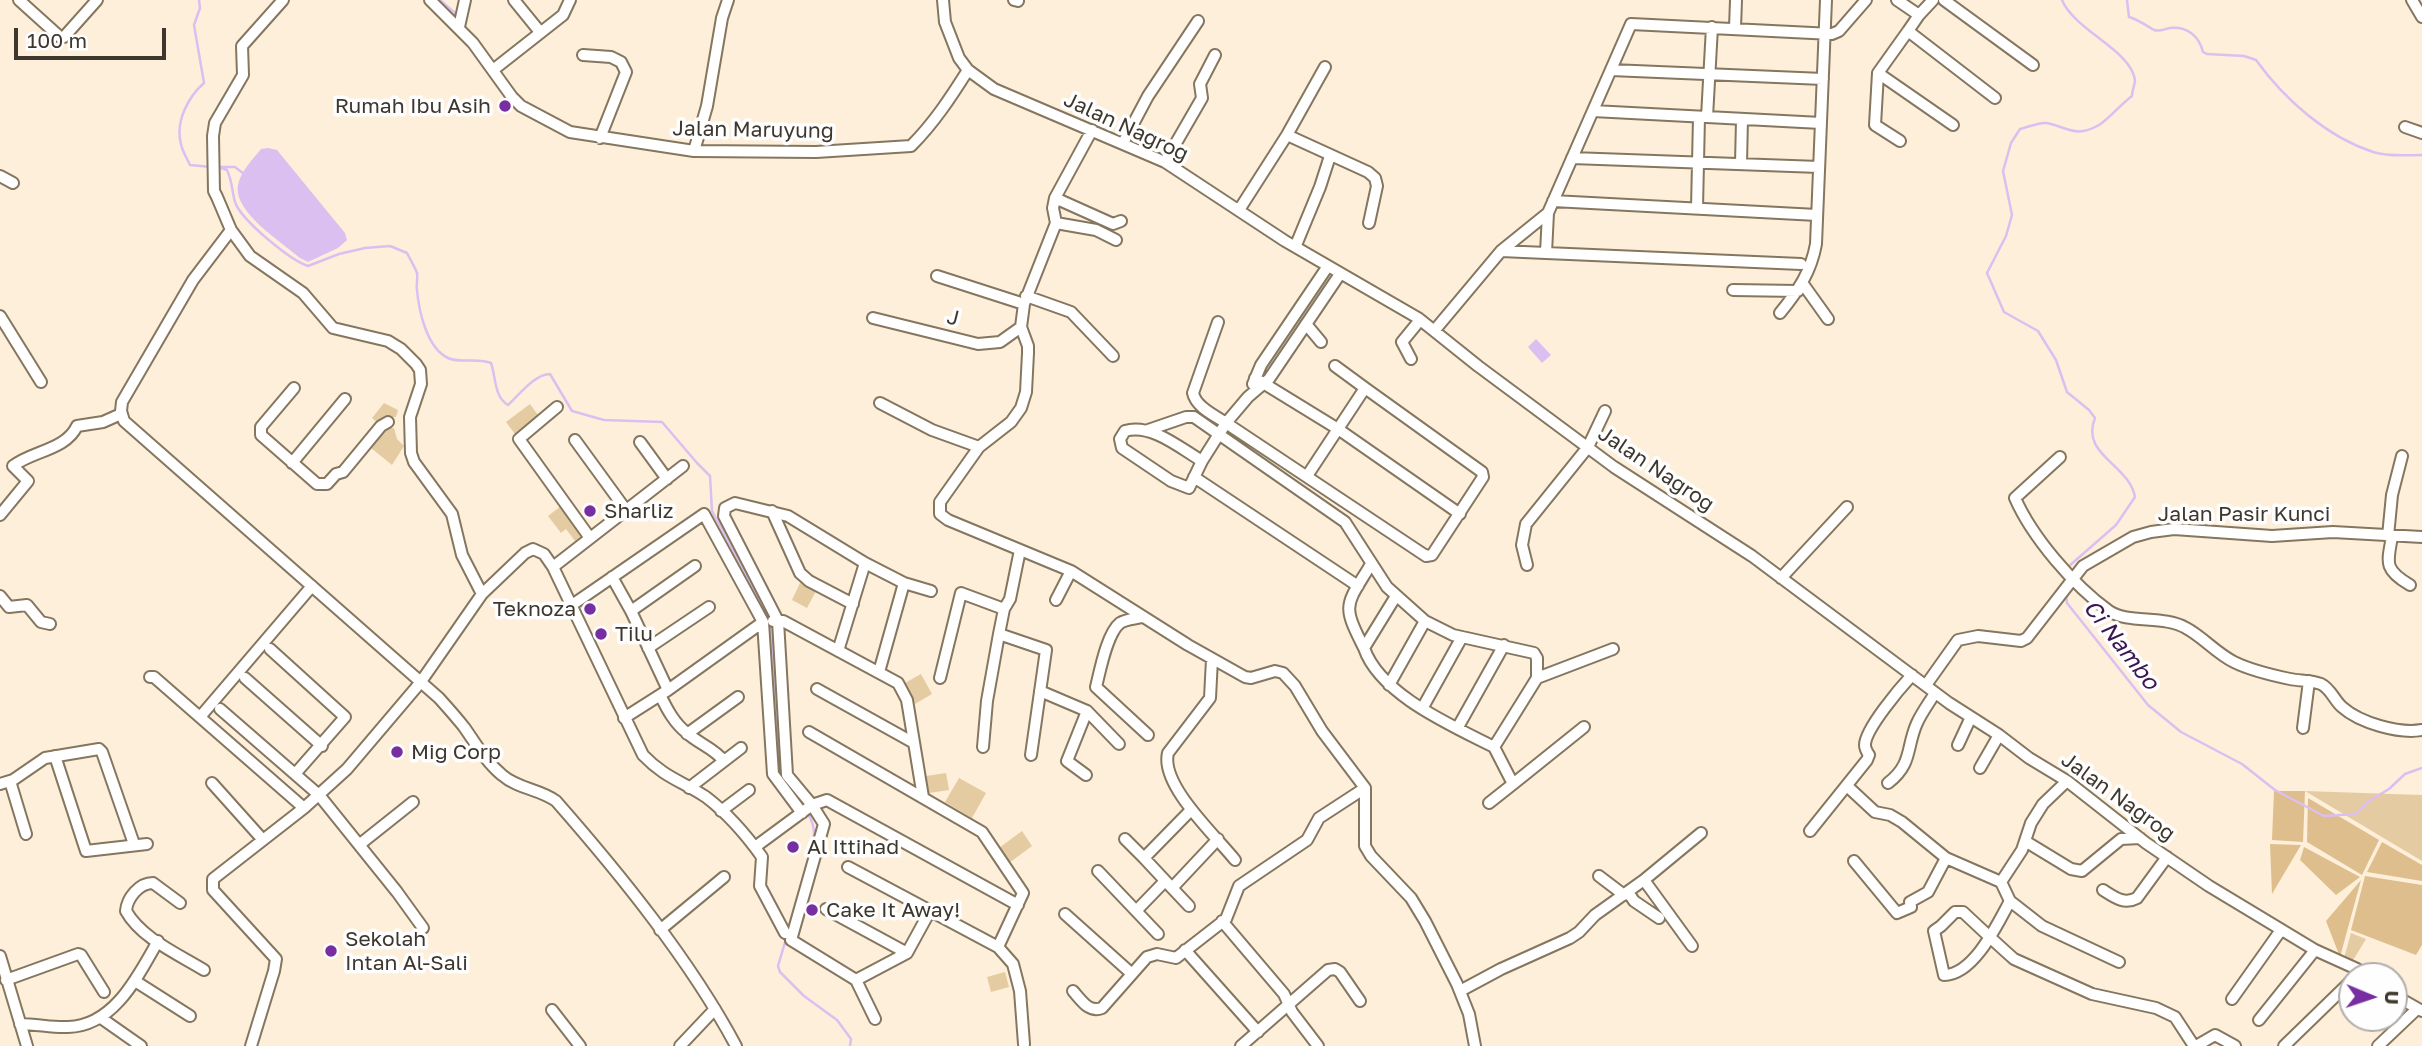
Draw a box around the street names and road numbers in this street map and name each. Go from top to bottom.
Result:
street label: Jalan Nagrog [1060,87,1192,167]
street label: Jalan Maruyung [672,116,834,144]
street label: J [944,304,962,332]
street label: Jalan Nagrog [1593,421,1719,517]
street label: Jalan Pasir Kunci [2158,501,2330,527]
street label: Jalan Nagrog [2056,747,2180,847]

